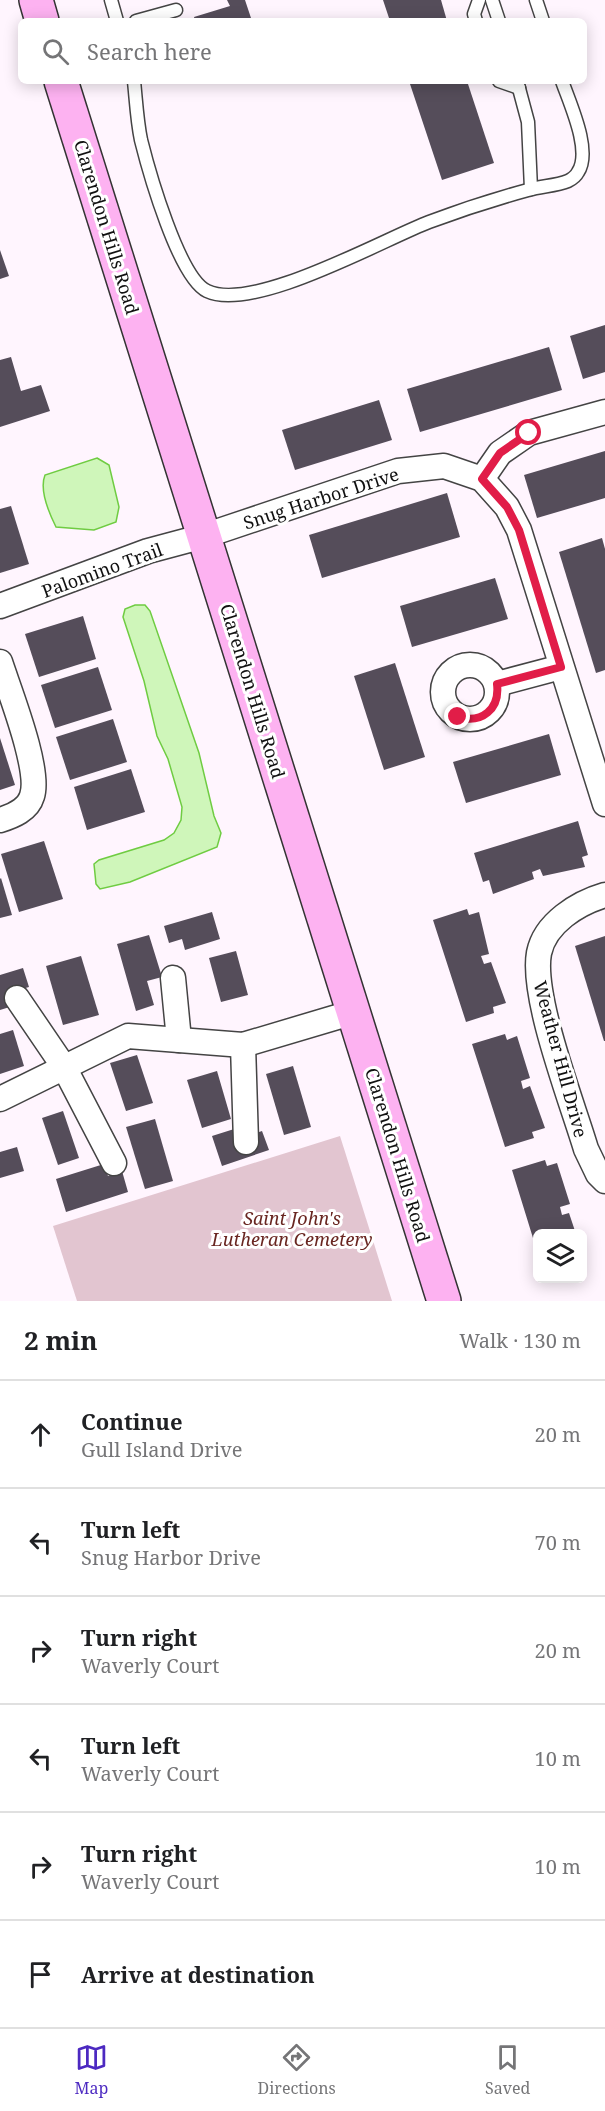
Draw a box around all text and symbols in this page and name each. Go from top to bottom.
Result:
search box [18,18,587,84]
icon: search [39,35,72,68]
text: Search here [87,36,212,66]
street label: Clarendon Hills Road [69,137,145,317]
route start [515,419,541,445]
street label: Snug Harbor Drive [240,462,402,534]
street label: Palomino Trail [38,537,166,603]
street label: Clarendon Hills Road [215,601,291,781]
route end [444,703,470,729]
street label: Weather Hill Drive [529,978,593,1140]
street label: Clarendon Hills Road [360,1065,436,1245]
park label: Saint John's Lutheran Cemetery [211,1206,372,1251]
map controls [533,1229,587,1283]
button: layers [533,1229,587,1283]
text: 2 min [24,1322,98,1358]
text: Walk · 130 m [459,1327,581,1354]
text: Continue [81,1406,183,1436]
icon: ahead [24,1418,57,1451]
text: 20 m [535,1421,581,1448]
text: Gull Island Drive [81,1436,242,1463]
text: Turn left [81,1514,180,1544]
icon: left [24,1526,57,1559]
text: 70 m [535,1529,581,1556]
text: Snug Harbor Drive [81,1544,261,1571]
text: Turn right [81,1622,197,1652]
icon: right [24,1634,57,1667]
text: 20 m [535,1637,581,1664]
text: Waverly Court [81,1652,219,1679]
text: Turn left [81,1730,180,1760]
icon: left [24,1742,57,1775]
text: 10 m [535,1745,581,1772]
text: Waverly Court [81,1760,219,1787]
text: Turn right [81,1838,197,1868]
icon: right [24,1850,57,1883]
text: 10 m [535,1853,581,1880]
text: Waverly Court [81,1868,219,1895]
icon: arrive [24,1958,57,1991]
text: Arrive at destination [81,1959,315,1989]
tab: Map [75,2041,108,2099]
tab: Directions [258,2041,336,2099]
tab: Saved [485,2041,530,2099]

